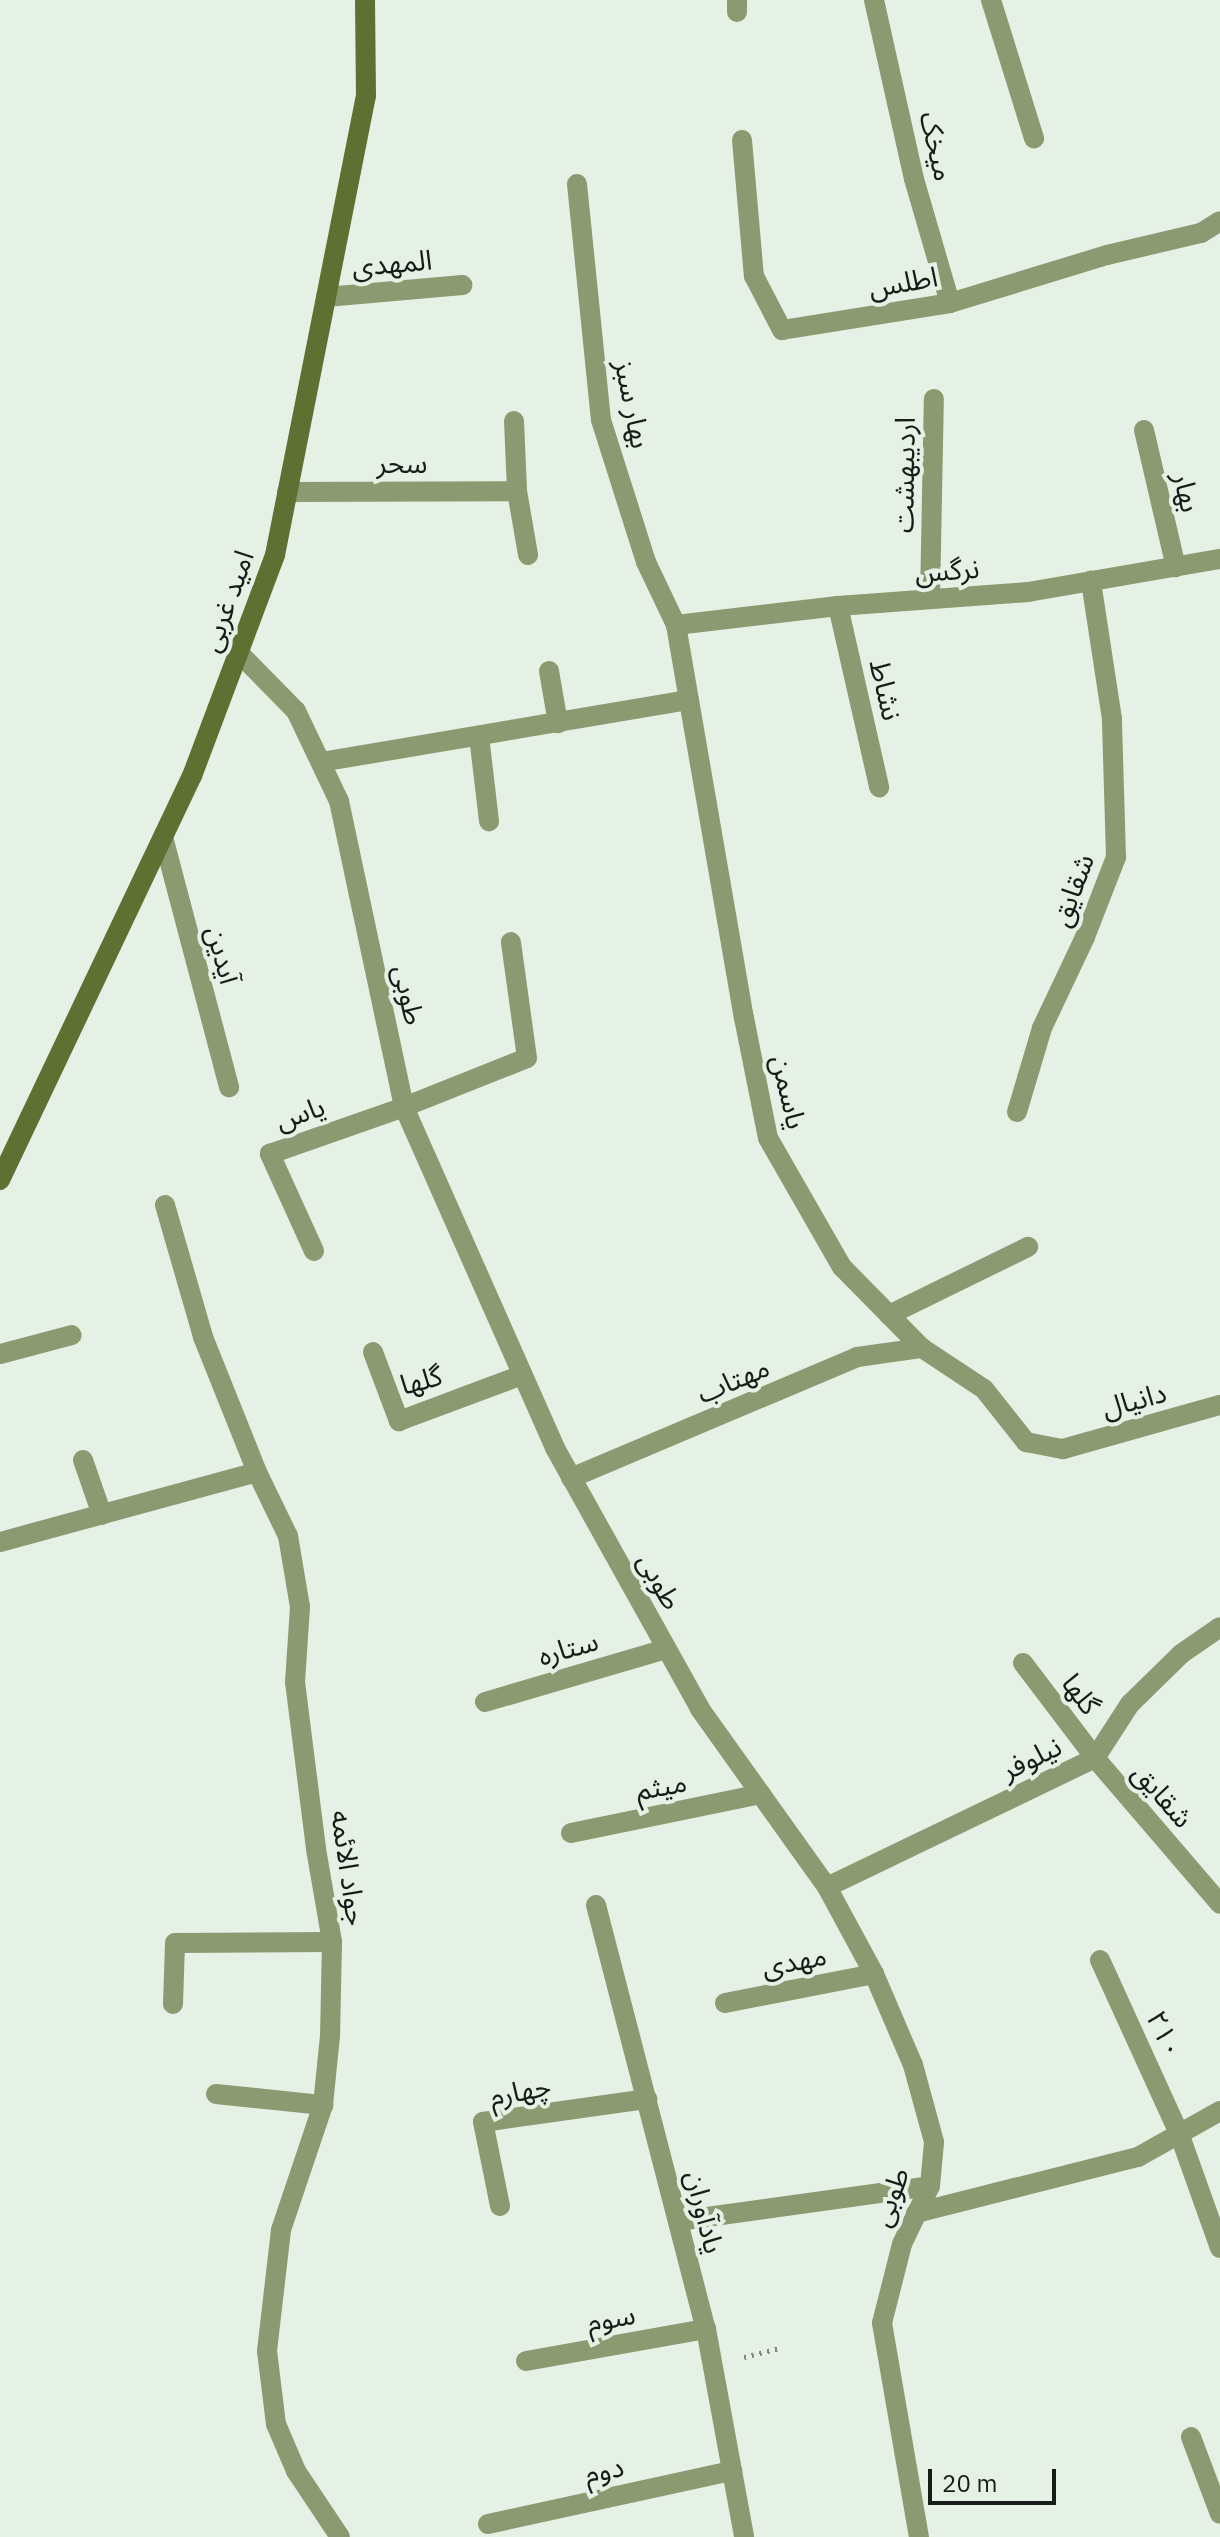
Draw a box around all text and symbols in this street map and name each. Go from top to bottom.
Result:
street label: میخک [913,108,961,184]
street label: المهدی [350,243,434,283]
street label: اطلس [866,259,940,305]
street label: بهار سبز [608,357,658,451]
street label: اردیبهشت [886,417,922,533]
street label: سحر [377,446,427,480]
street label: بهار [1166,469,1208,515]
street label: امید غربی [193,546,261,656]
street label: نرگس [914,551,980,589]
street label: نشاط [863,656,909,724]
street label: شقایق [1043,849,1101,931]
street label: آیدین [199,922,247,988]
street label: طوبی [386,962,432,1028]
street label: یاسمن [764,1052,814,1132]
street label: یاس [271,1089,329,1137]
street label: مهتاب [692,1350,774,1410]
street label: گلها [396,1358,446,1402]
street label: دانیال [1098,1375,1170,1425]
street label: طوبی [631,1546,689,1616]
street label: ستاره [534,1623,602,1673]
street label: گلها [1055,1667,1107,1721]
street label: نیلوفر [995,1729,1067,1787]
street label: شقایق [1126,1756,1200,1834]
street label: میثم [633,1765,689,1807]
street label: جواد الائمه [324,1808,374,1928]
street label: مهدی [759,1938,829,1984]
street label: ۲۱۰ [1140,2005,1190,2063]
street label: چهارم [487,2069,553,2113]
street label: طوبی [864,2163,916,2231]
street label: یادآوران [678,2167,732,2257]
street label: سوم [584,2297,638,2339]
street label: دوم [581,2449,627,2491]
scale bar [932,2453,1060,2503]
text: 20 m [942,2467,997,2499]

